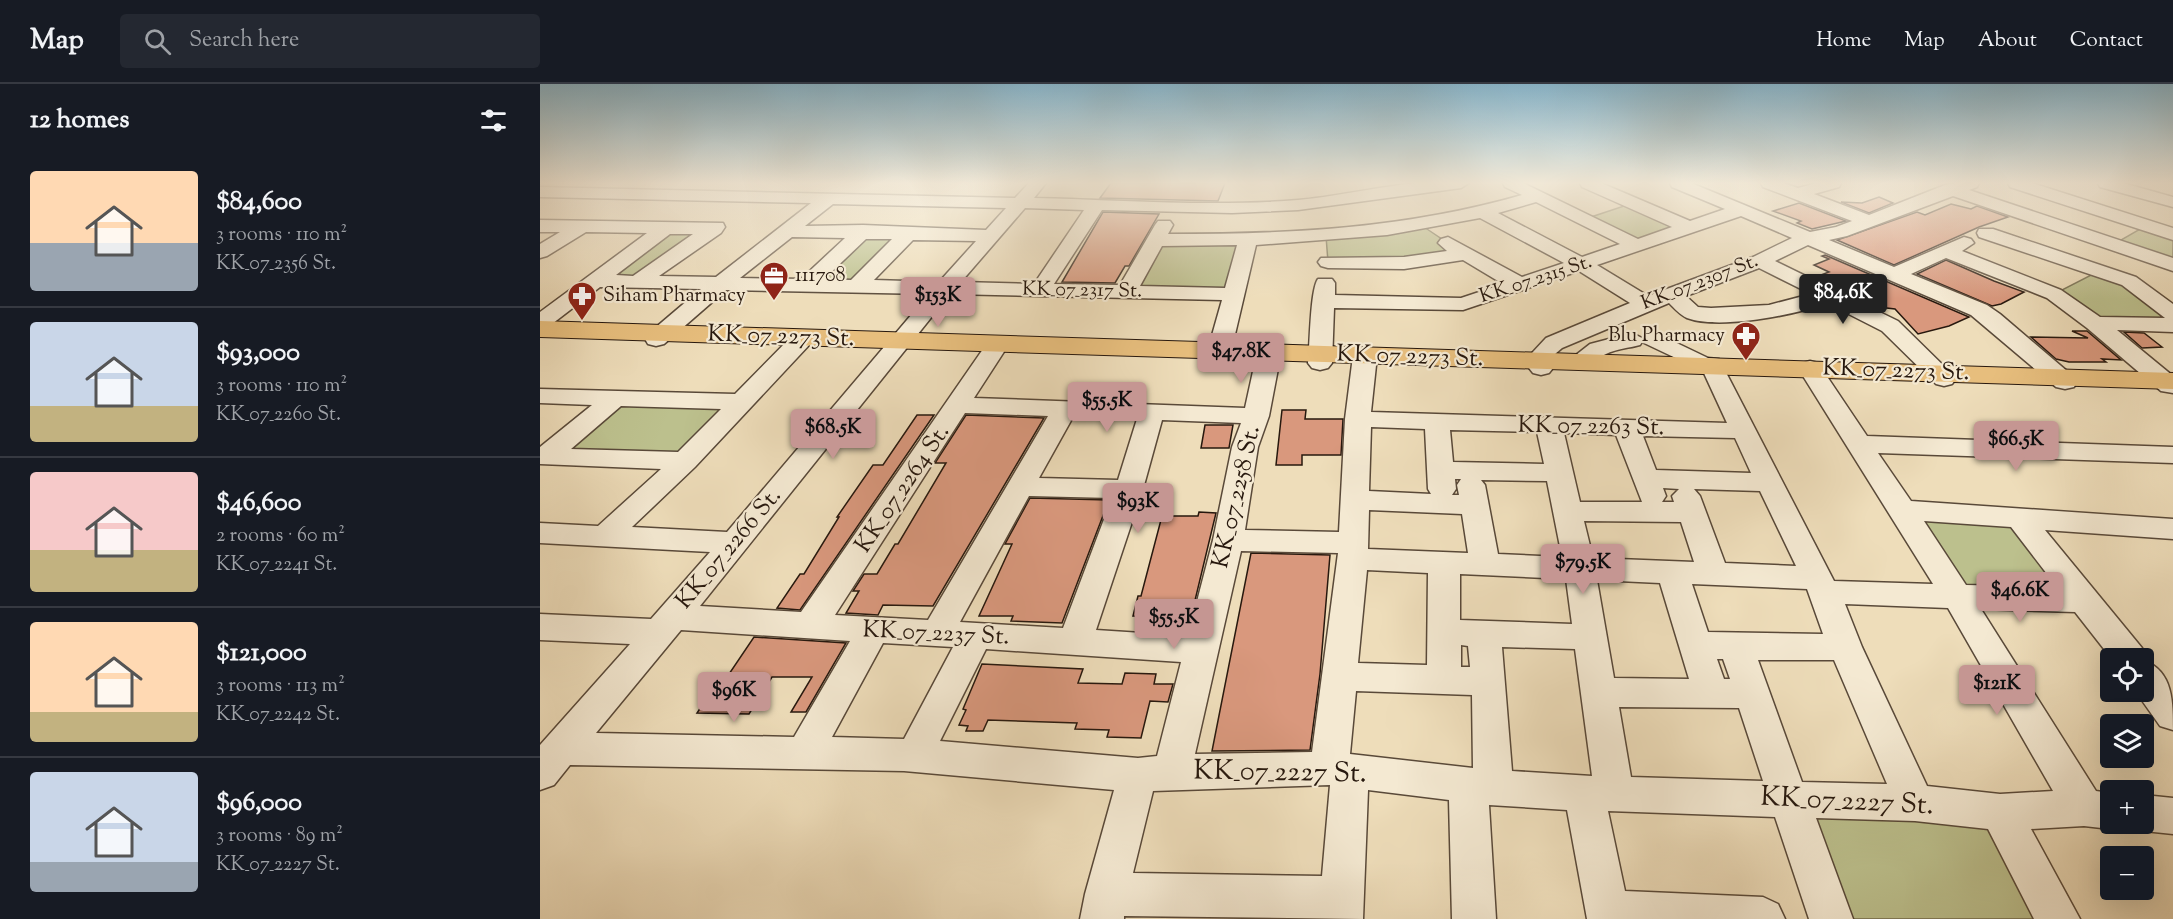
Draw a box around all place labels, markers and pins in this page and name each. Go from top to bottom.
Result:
office icon: 111708 [758,260,790,302]
place label: 111708 [795,262,846,291]
pin: $84.6K [1794,274,1892,325]
pin: $153K [896,277,980,328]
pharmacy icon: Siham Pharmacy [566,280,598,322]
place label: Siham Pharmacy [603,282,746,311]
pharmacy icon: Blu Pharmacy [1730,320,1762,362]
place label: Blu Pharmacy [1608,322,1725,351]
pin: $47.8K [1192,333,1290,384]
pin: $55.5K [1058,382,1156,433]
pin: $68.5K [784,409,882,460]
pin: $66.5K [1967,421,2065,472]
pin: $93K [1102,483,1174,534]
pin: $79.5K [1534,544,1632,595]
pin: $46.6K [1971,572,2069,623]
pin: $55.5K [1125,599,1223,650]
pin: $121K [1955,665,2039,716]
pin: $96K [698,672,770,723]

